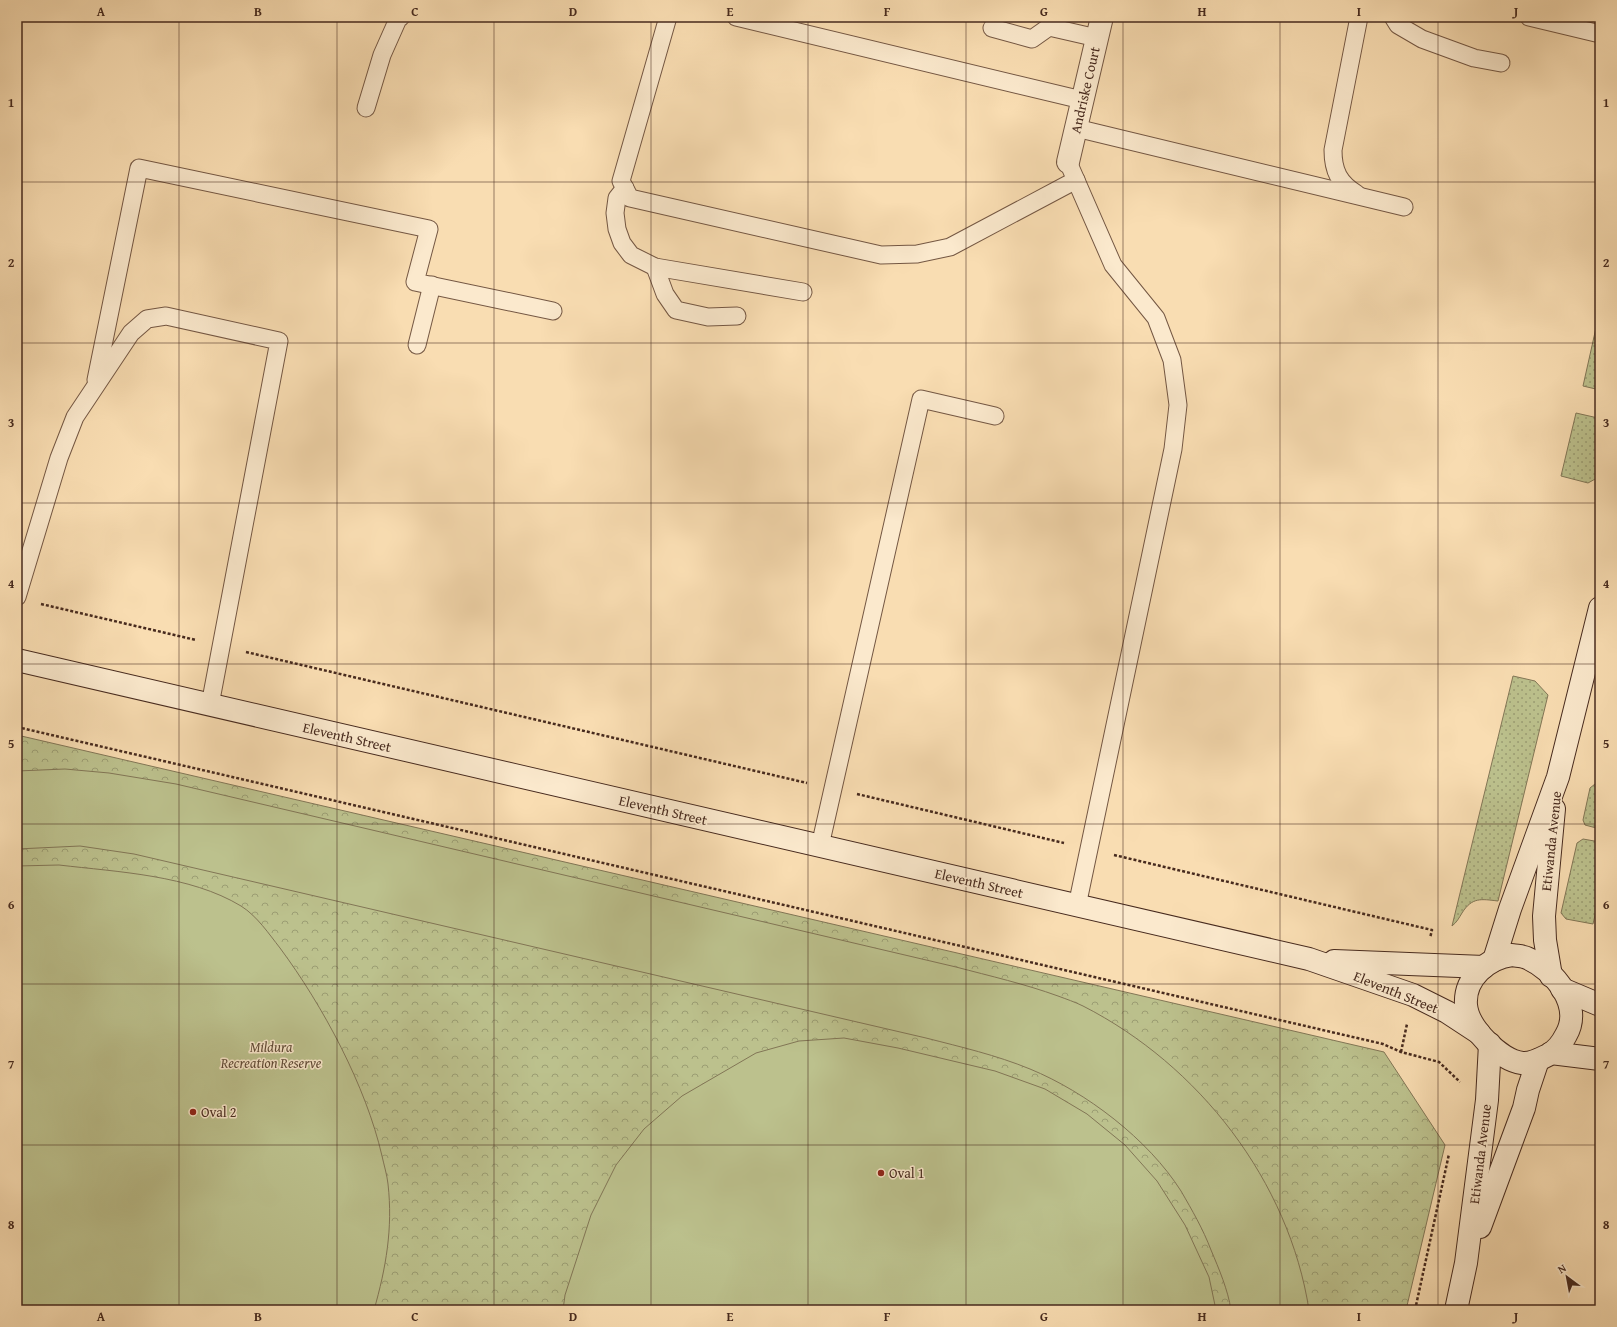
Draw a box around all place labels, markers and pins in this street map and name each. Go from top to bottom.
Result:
place label: Oval 2 [201,1102,237,1122]
marker: Oval 2 [188,1107,198,1117]
place label: Oval 1 [889,1163,925,1183]
marker: Oval 1 [876,1168,886,1178]

